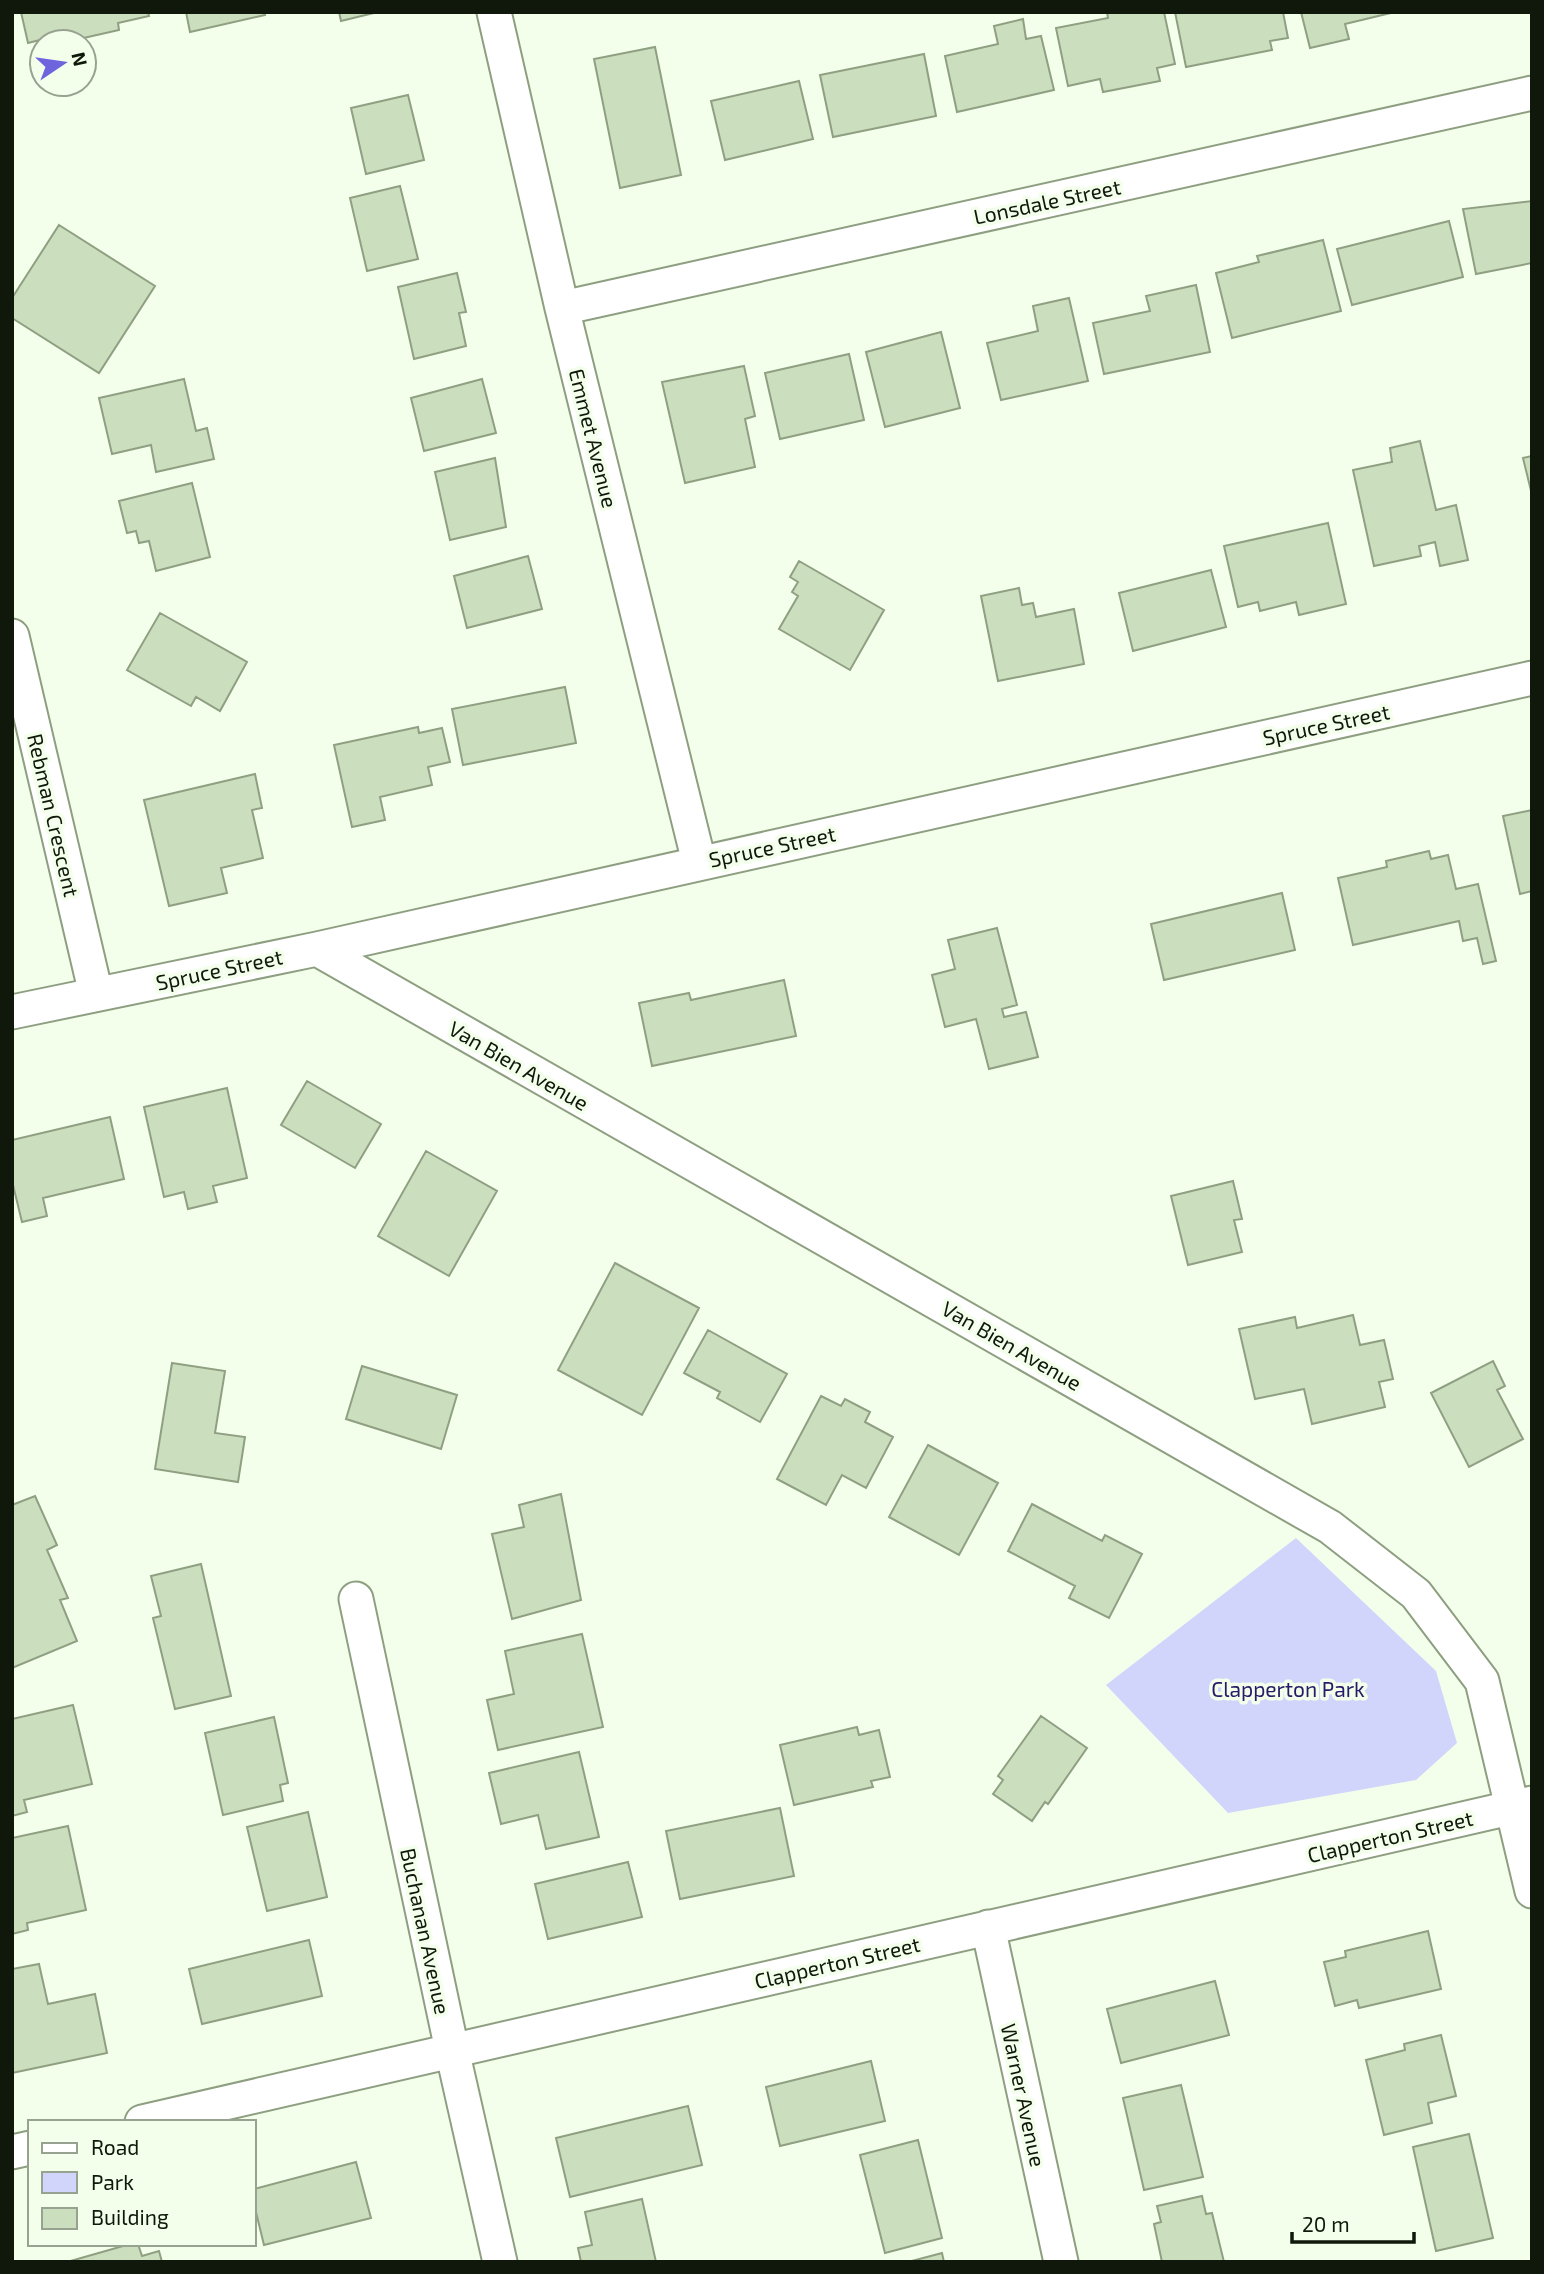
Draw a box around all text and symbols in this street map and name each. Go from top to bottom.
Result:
north arrow [28,28,98,98]
text: N [67,50,93,68]
street label: Lonsdale Street [971,173,1123,229]
street label: Emmet Avenue [565,366,623,510]
street label: Spruce Street [1260,698,1392,750]
street label: Rebman Crescent [23,731,85,899]
street label: Spruce Street [706,820,838,872]
street label: Spruce Street [153,943,285,995]
street label: Van Bien Avenue [445,1015,593,1115]
street label: Van Bien Avenue [938,1295,1086,1395]
park label: Clapperton Park [1211,1676,1365,1701]
street label: Clapperton Street [1305,1805,1475,1867]
street label: Buchanan Avenue [396,1846,456,2016]
street label: Clapperton Street [752,1931,922,1993]
street label: Warner Avenue [997,2021,1051,2169]
legend [28,2120,256,2246]
text: Road [91,2134,139,2159]
text: Park [91,2169,134,2194]
scale bar [1292,2200,1414,2244]
text: Building [91,2204,169,2229]
text: 20 m [1302,2211,1350,2236]

